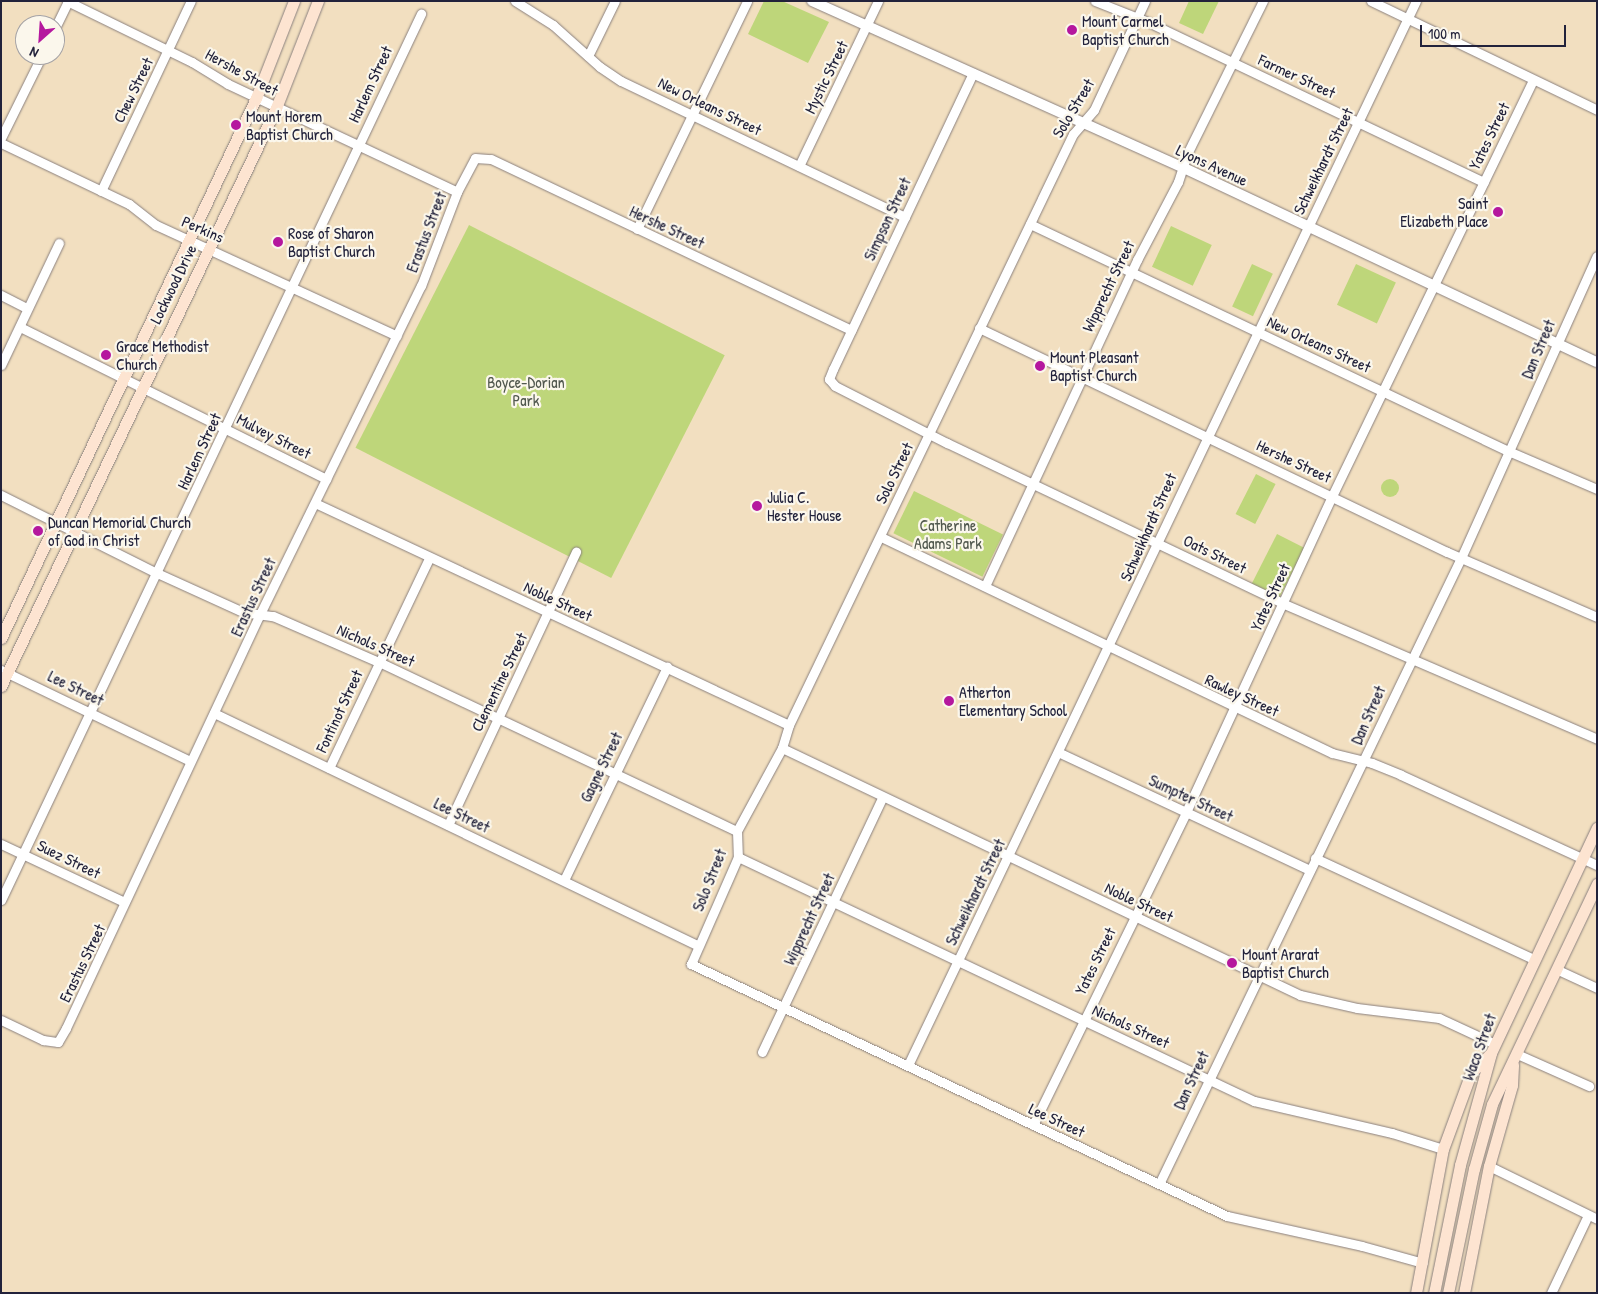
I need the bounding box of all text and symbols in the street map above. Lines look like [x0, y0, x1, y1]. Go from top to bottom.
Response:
place label: Mount Carmel Baptist Church [1082, 11, 1169, 49]
north arrow [15, 15, 65, 65]
scale bar [1423, 15, 1569, 47]
text: 100 m [1428, 23, 1461, 44]
marker: Mount Carmel Baptist Church [1066, 24, 1078, 36]
street label: Mystic Street [800, 37, 852, 117]
text: N [26, 43, 41, 63]
street label: Harlem Street [344, 43, 396, 125]
street label: Hershe Street [202, 44, 282, 100]
street label: Farmer Street [1255, 50, 1339, 102]
street label: Chew Street [109, 54, 157, 126]
street label: New Orleans Street [655, 73, 765, 139]
street label: Solo Street [1048, 75, 1098, 141]
street label: Yates Street [1465, 99, 1513, 173]
street label: Schweikhardt Street [1289, 105, 1357, 217]
place label: Mount Horem Baptist Church [246, 106, 333, 144]
marker: Mount Horem Baptist Church [230, 119, 242, 131]
street label: Lyons Avenue [1173, 140, 1251, 190]
street label: Simpson Street [859, 174, 915, 264]
street label: Erastus Street [402, 189, 450, 275]
place label: Saint Elizabeth Place [1400, 193, 1488, 231]
street label: Hershe Street [627, 201, 707, 253]
marker: Saint Elizabeth Place [1492, 206, 1504, 218]
street label: Perkins [179, 211, 227, 247]
place label: Rose of Sharon Baptist Church [288, 223, 375, 261]
marker: Rose of Sharon Baptist Church [272, 236, 284, 248]
street label: Wipprecht Street [1078, 237, 1138, 335]
street label: Lockwood Drive [146, 241, 200, 327]
street label: New Orleans Street [1264, 312, 1374, 376]
street label: Dan Street [1517, 317, 1559, 381]
place label: Grace Methodist Church [116, 336, 208, 374]
place label: Mount Pleasant Baptist Church [1050, 347, 1139, 385]
marker: Grace Methodist Church [100, 349, 112, 361]
marker: Mount Pleasant Baptist Church [1034, 360, 1046, 372]
park label: Boyce-Dorian Park [487, 372, 565, 410]
street label: Mulvey Street [234, 409, 314, 463]
street label: Harlem Street [173, 410, 225, 492]
street label: Hershe Street [1254, 435, 1334, 487]
street label: Solo Street [871, 439, 917, 507]
street label: Schweikhardt Street [1116, 470, 1180, 584]
place label: Julia C. Hester House [767, 487, 842, 525]
marker: Julia C. Hester House [751, 500, 763, 512]
place label: Duncan Memorial Church of God in Christ [48, 512, 191, 550]
park label: Catherine Adams Park [914, 515, 982, 553]
marker: Duncan Memorial Church of God in Christ [32, 525, 44, 537]
street label: Oats Street [1180, 531, 1250, 577]
street label: Erastus Street [226, 555, 280, 639]
street label: Yates Street [1246, 560, 1294, 634]
street label: Noble Street [521, 577, 595, 625]
street label: Nichols Street [334, 619, 418, 671]
street label: Clementine Street [467, 629, 531, 735]
street label: Lee Street [45, 666, 107, 710]
street label: Fontinot Street [312, 667, 366, 755]
street label: Rawley Street [1202, 670, 1282, 720]
place label: Atherton Elementary School [959, 682, 1067, 720]
street label: Dan Street [1347, 683, 1389, 747]
marker: Atherton Elementary School [943, 695, 955, 707]
street label: Gagne Street [576, 729, 626, 805]
street label: Sumpter Street [1146, 770, 1236, 826]
street label: Lee Street [431, 793, 493, 837]
street label: Suez Street [34, 835, 104, 883]
street label: Schweikhardt Street [941, 836, 1009, 948]
street label: Solo Street [688, 846, 730, 914]
street label: Wipprecht Street [779, 870, 839, 968]
street label: Noble Street [1102, 878, 1176, 926]
street label: Erastus Street [55, 921, 109, 1005]
street label: Yates Street [1071, 924, 1119, 998]
place label: Mount Ararat Baptist Church [1242, 944, 1329, 982]
marker: Mount Ararat Baptist Church [1226, 957, 1238, 969]
street label: Nichols Street [1089, 1000, 1173, 1052]
street label: Waco Street [1458, 1011, 1500, 1083]
street label: Dan Street [1169, 1048, 1213, 1112]
street label: Lee Street [1026, 1099, 1088, 1141]

